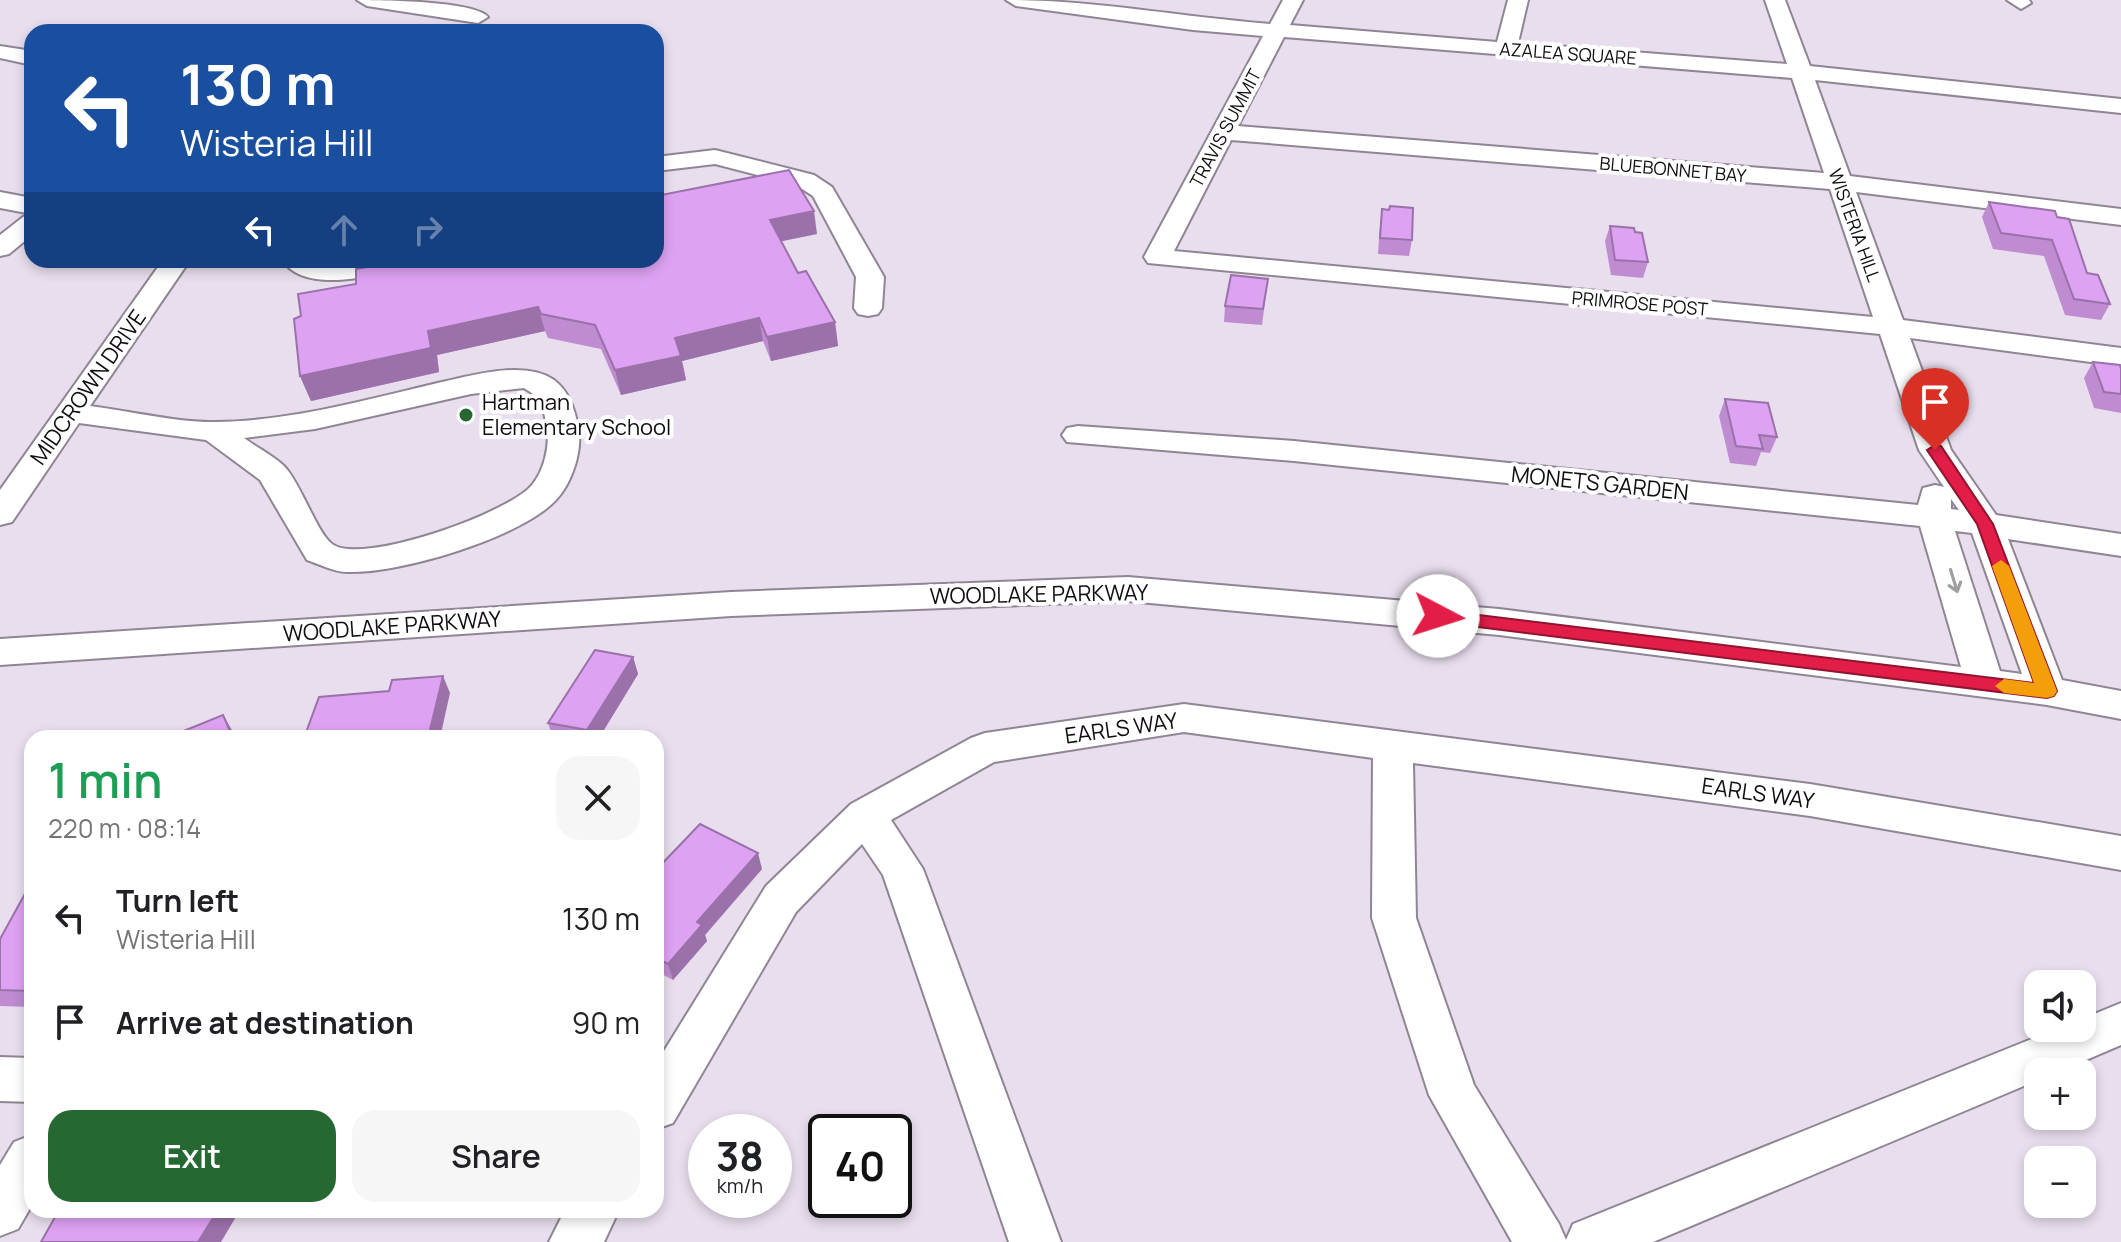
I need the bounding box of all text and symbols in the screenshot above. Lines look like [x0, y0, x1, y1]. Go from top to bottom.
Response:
street label: AZALEA SQUARE [1499, 36, 1637, 70]
text: 130 m [180, 45, 336, 122]
icon: left [48, 56, 152, 160]
street label: TRAVIS SUMMIT [1184, 64, 1266, 191]
text: Wisteria Hill [180, 118, 373, 167]
street label: BLUEBONNET BAY [1599, 151, 1748, 187]
street label: WISTERIA HILL [1823, 165, 1887, 285]
icon: left [238, 208, 282, 252]
icon: ahead [322, 208, 366, 252]
icon: right [406, 208, 450, 252]
street label: PRIMROSE POST [1571, 285, 1709, 321]
street label: MIDCROWN DRIVE [23, 303, 153, 471]
pin [1901, 368, 1969, 450]
icon: arrive [1913, 380, 1957, 424]
place label: Hartman Elementary School [482, 387, 671, 442]
marker: Hartman Elementary School [457, 406, 475, 424]
street label: MONETS GARDEN [1510, 459, 1690, 507]
one-way arrow [1947, 567, 1962, 593]
position arrow [1396, 574, 1480, 658]
street label: WOODLAKE PARKWAY [929, 577, 1149, 611]
street label: WOODLAKE PARKWAY [282, 603, 503, 649]
street label: EARLS WAY [1063, 705, 1180, 751]
text: 1 min [48, 747, 162, 812]
button: close [556, 756, 640, 840]
street label: EARLS WAY [1700, 770, 1817, 816]
text: 220 m · 08:14 [48, 810, 201, 846]
text: Turn left [116, 880, 239, 921]
icon: left [48, 896, 92, 940]
text: 130 m [562, 898, 640, 939]
text: Wisteria Hill [116, 921, 256, 957]
map controls [2024, 970, 2096, 1218]
button: sound [2024, 970, 2096, 1042]
icon: arrive [48, 1000, 92, 1044]
text: Arrive at destination [116, 1002, 414, 1043]
text: 90 m [572, 1002, 640, 1043]
button: + [2024, 1058, 2096, 1130]
button: Exit [48, 1110, 336, 1202]
button: Share [352, 1110, 640, 1202]
speed limit sign: 40 [808, 1114, 912, 1218]
text: 38 [716, 1128, 764, 1183]
button: − [2024, 1146, 2096, 1218]
text: km/h [717, 1172, 763, 1199]

